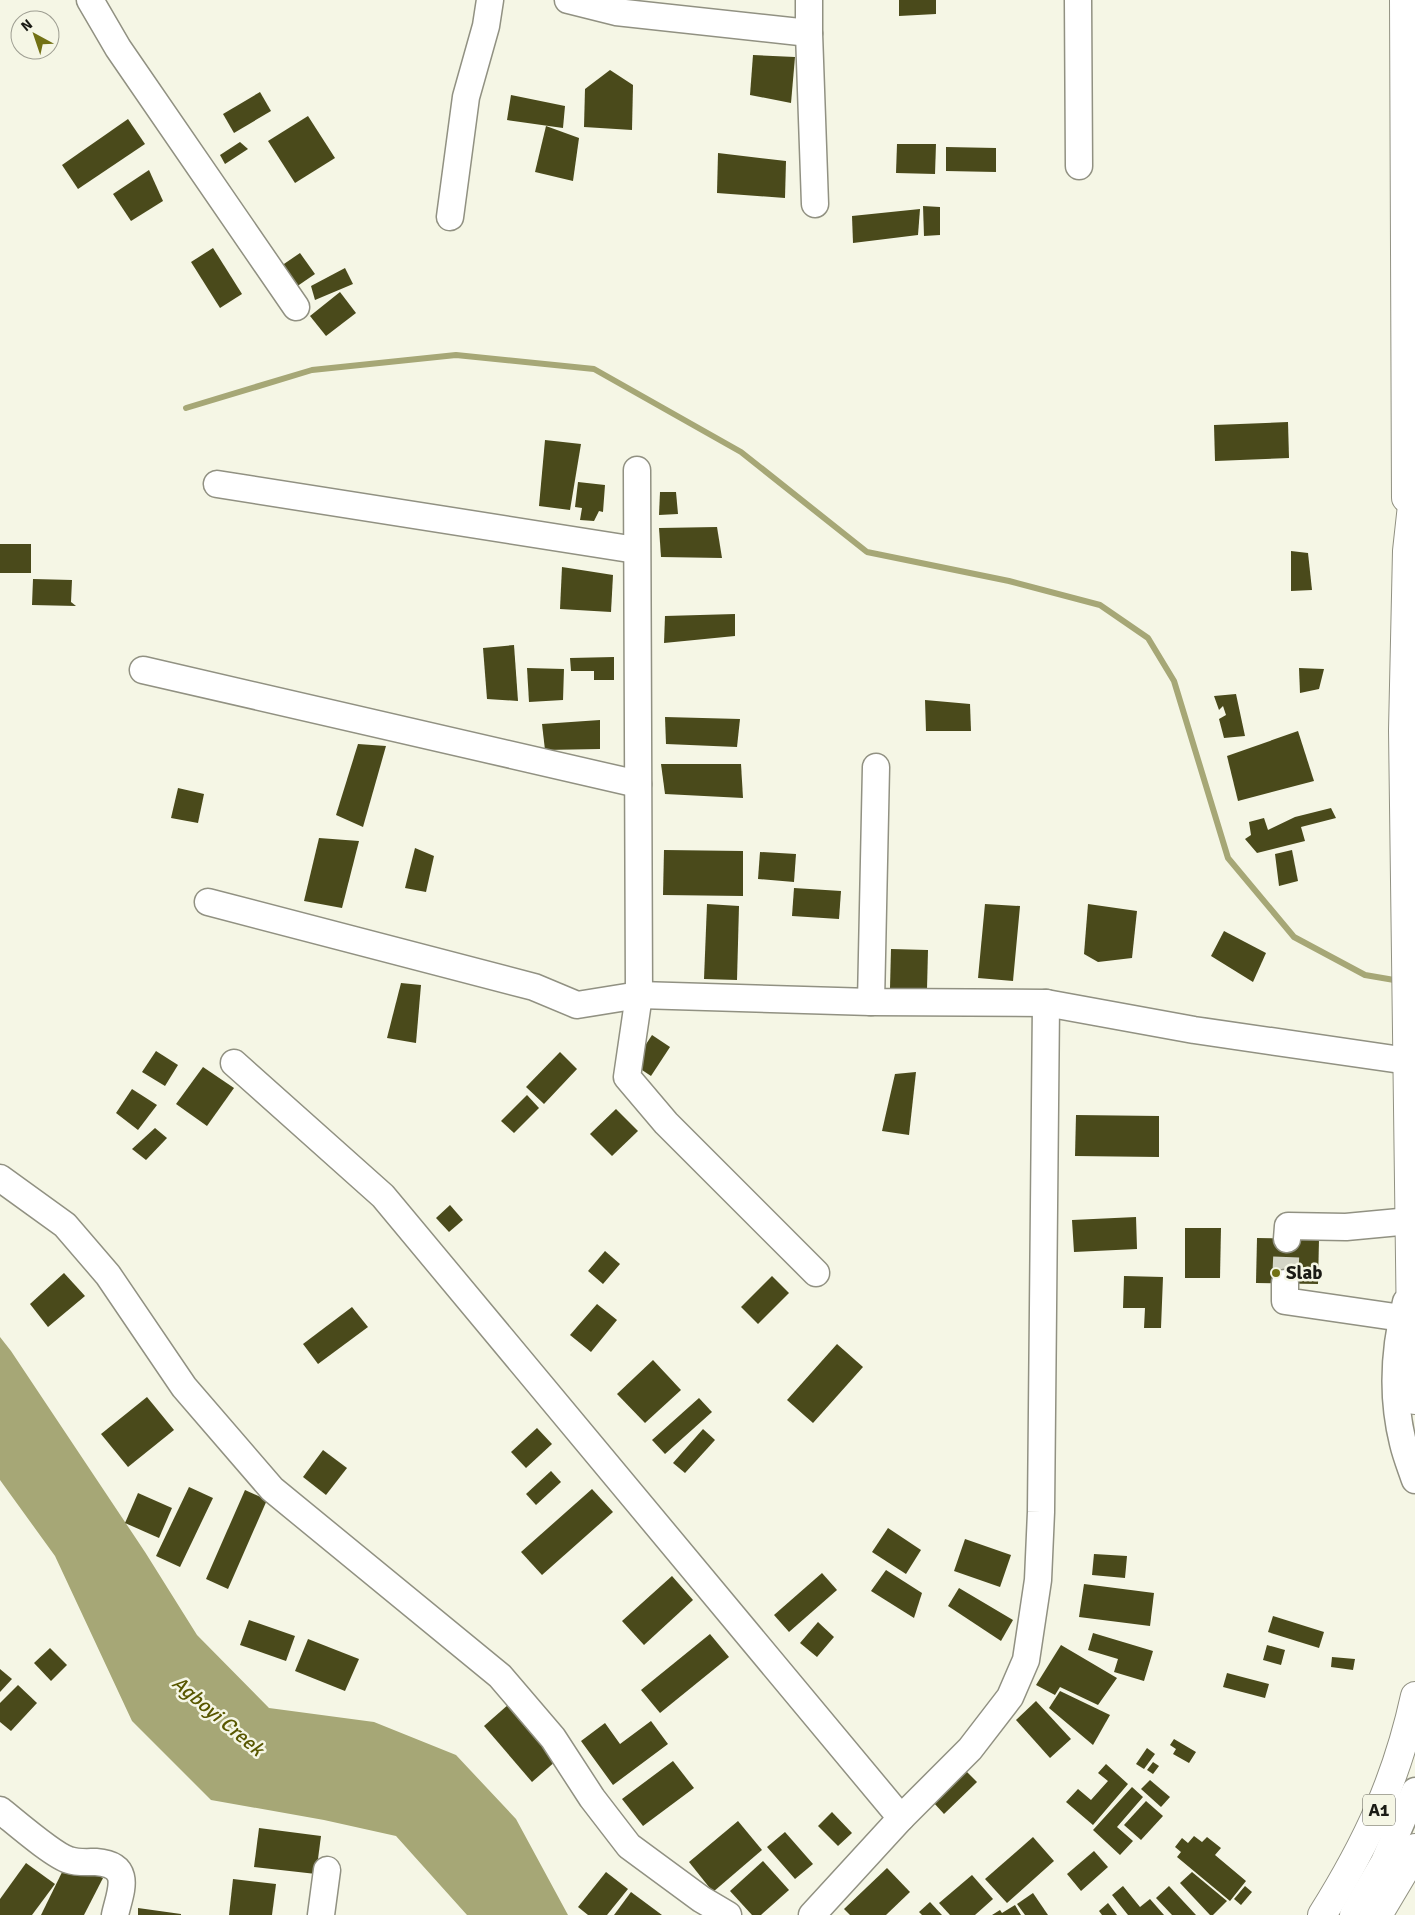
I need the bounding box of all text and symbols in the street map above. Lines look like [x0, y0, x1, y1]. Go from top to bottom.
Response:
north arrow [10, 10, 60, 60]
text: N [18, 16, 36, 35]
place label: Slab [1286, 1261, 1323, 1285]
marker: Slab [1270, 1267, 1282, 1279]
water label: Agboyi Creek [167, 1670, 270, 1763]
road number: A1 [1363, 1794, 1395, 1826]

